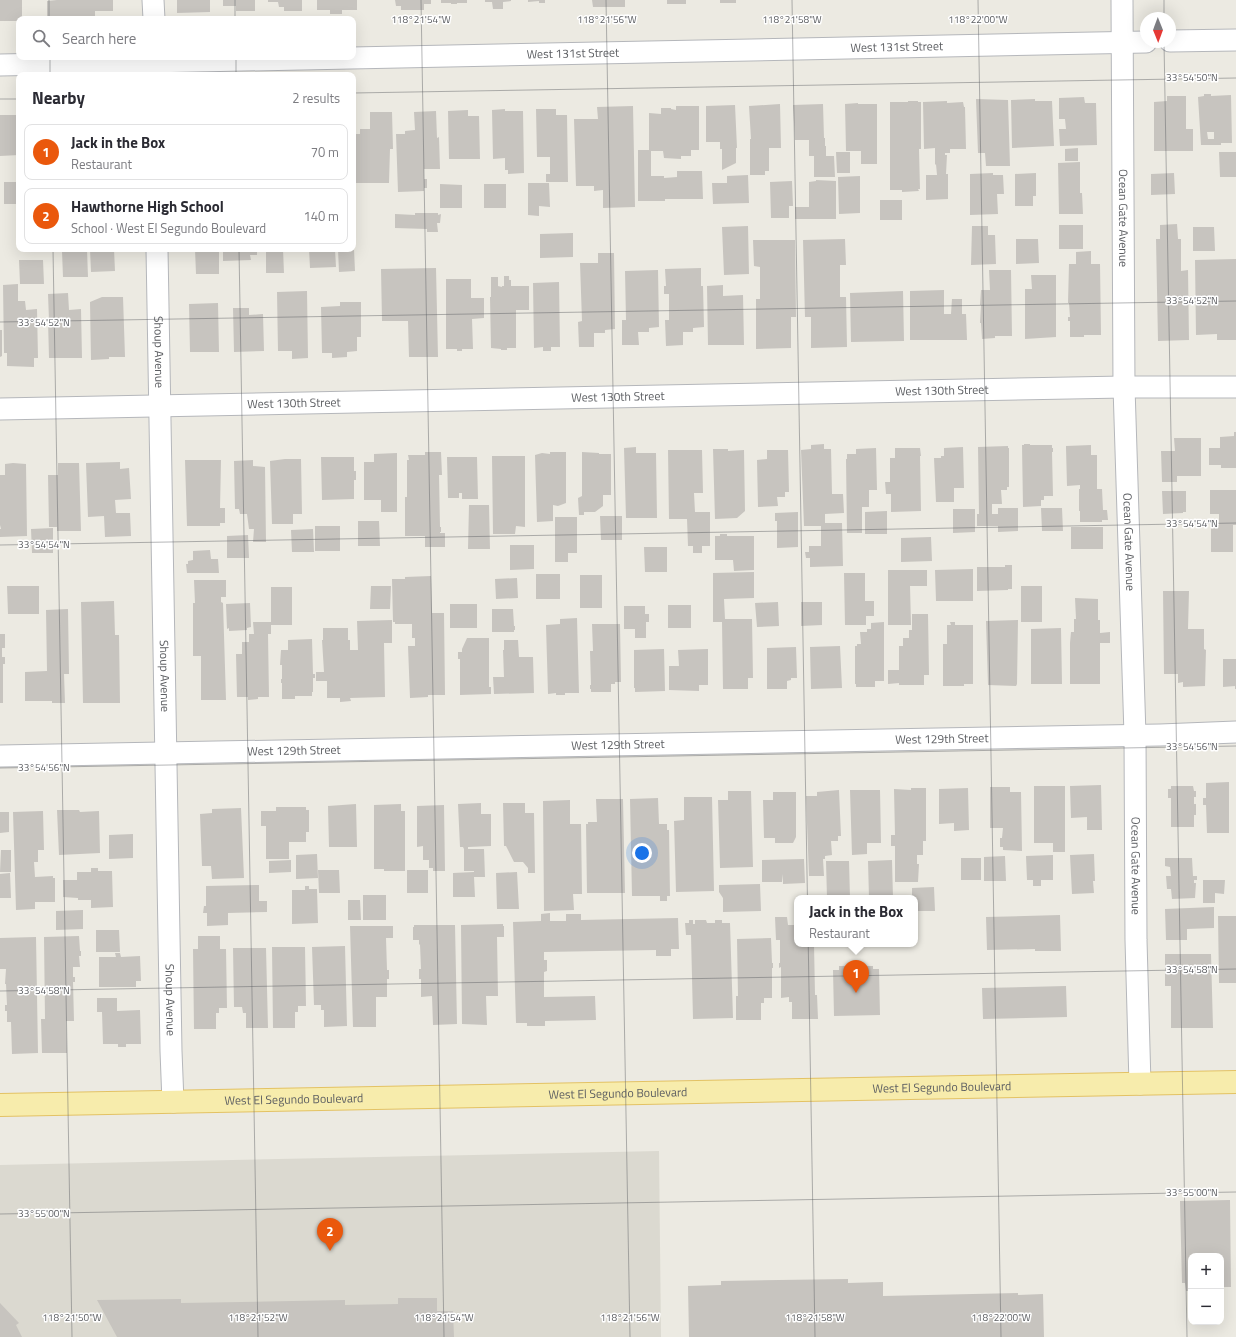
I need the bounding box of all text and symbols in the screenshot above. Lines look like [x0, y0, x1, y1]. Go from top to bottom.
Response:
text: 118°21'54"W [391, 12, 451, 27]
text: 118°21'56"W [577, 12, 637, 27]
text: 118°21'58"W [762, 12, 822, 27]
text: 118°22'00"W [948, 12, 1008, 27]
north arrow [1140, 12, 1176, 48]
search box [16, 16, 356, 60]
icon: search [30, 27, 52, 49]
text: Search here [62, 27, 136, 50]
street label: West 131st Street [850, 36, 944, 57]
street label: West 131st Street [526, 43, 620, 63]
text: 33°54'50"N [1166, 70, 1218, 85]
text: Nearby [32, 85, 85, 111]
text: 2 results [292, 88, 340, 108]
text: Jack in the Box [71, 131, 165, 154]
text: 1 [42, 142, 50, 162]
text: 70 m [311, 142, 339, 162]
text: Restaurant [71, 154, 132, 174]
street label: Ocean Gate Avenue [1114, 169, 1133, 267]
text: Hawthorne High School [71, 195, 224, 218]
text: 2 [42, 206, 50, 226]
text: 140 m [303, 206, 339, 226]
text: School · West El Segundo Boulevard [71, 218, 266, 238]
text: 33°54'52"N [1166, 293, 1218, 308]
text: 33°54'52"N [18, 315, 70, 330]
street label: Shoup Avenue [149, 316, 169, 388]
street label: West 130th Street [895, 380, 989, 400]
street label: West 130th Street [571, 386, 666, 407]
street label: West 130th Street [247, 392, 342, 413]
street label: Ocean Gate Avenue [1118, 493, 1140, 591]
text: 33°54'54"N [1166, 516, 1218, 531]
text: 33°54'54"N [18, 537, 70, 552]
street label: Shoup Avenue [155, 640, 175, 712]
street label: West 129th Street [895, 728, 989, 749]
street label: West 129th Street [571, 734, 666, 755]
text: 33°54'56"N [1166, 739, 1218, 754]
street label: West 129th Street [247, 740, 342, 761]
text: 33°54'56"N [18, 760, 70, 775]
street label: Ocean Gate Avenue [1126, 817, 1146, 915]
your location [632, 843, 652, 863]
popup [794, 895, 918, 947]
text: Jack in the Box [809, 900, 903, 923]
text: Restaurant [809, 923, 870, 943]
pin: 1 [843, 960, 869, 993]
text: 33°54'58"N [1166, 962, 1218, 977]
street label: Shoup Avenue [160, 964, 181, 1036]
text: 33°54'58"N [18, 983, 70, 998]
street label: West El Segundo Boulevard [872, 1076, 1011, 1098]
street label: West El Segundo Boulevard [548, 1082, 687, 1104]
street label: West El Segundo Boulevard [224, 1088, 364, 1110]
text: 33°55'00"N [1166, 1185, 1218, 1200]
text: 33°55'00"N [18, 1206, 70, 1221]
pin: 2 [317, 1218, 343, 1251]
map controls [1188, 1253, 1224, 1325]
button: + [1188, 1253, 1224, 1289]
button: − [1188, 1289, 1224, 1325]
text: 118°21'50"W [42, 1310, 102, 1325]
text: 118°21'52"W [228, 1310, 288, 1325]
text: 118°21'54"W [414, 1310, 474, 1325]
text: 118°21'56"W [600, 1310, 660, 1325]
text: 118°21'58"W [785, 1310, 845, 1325]
text: 118°22'00"W [971, 1310, 1031, 1325]

